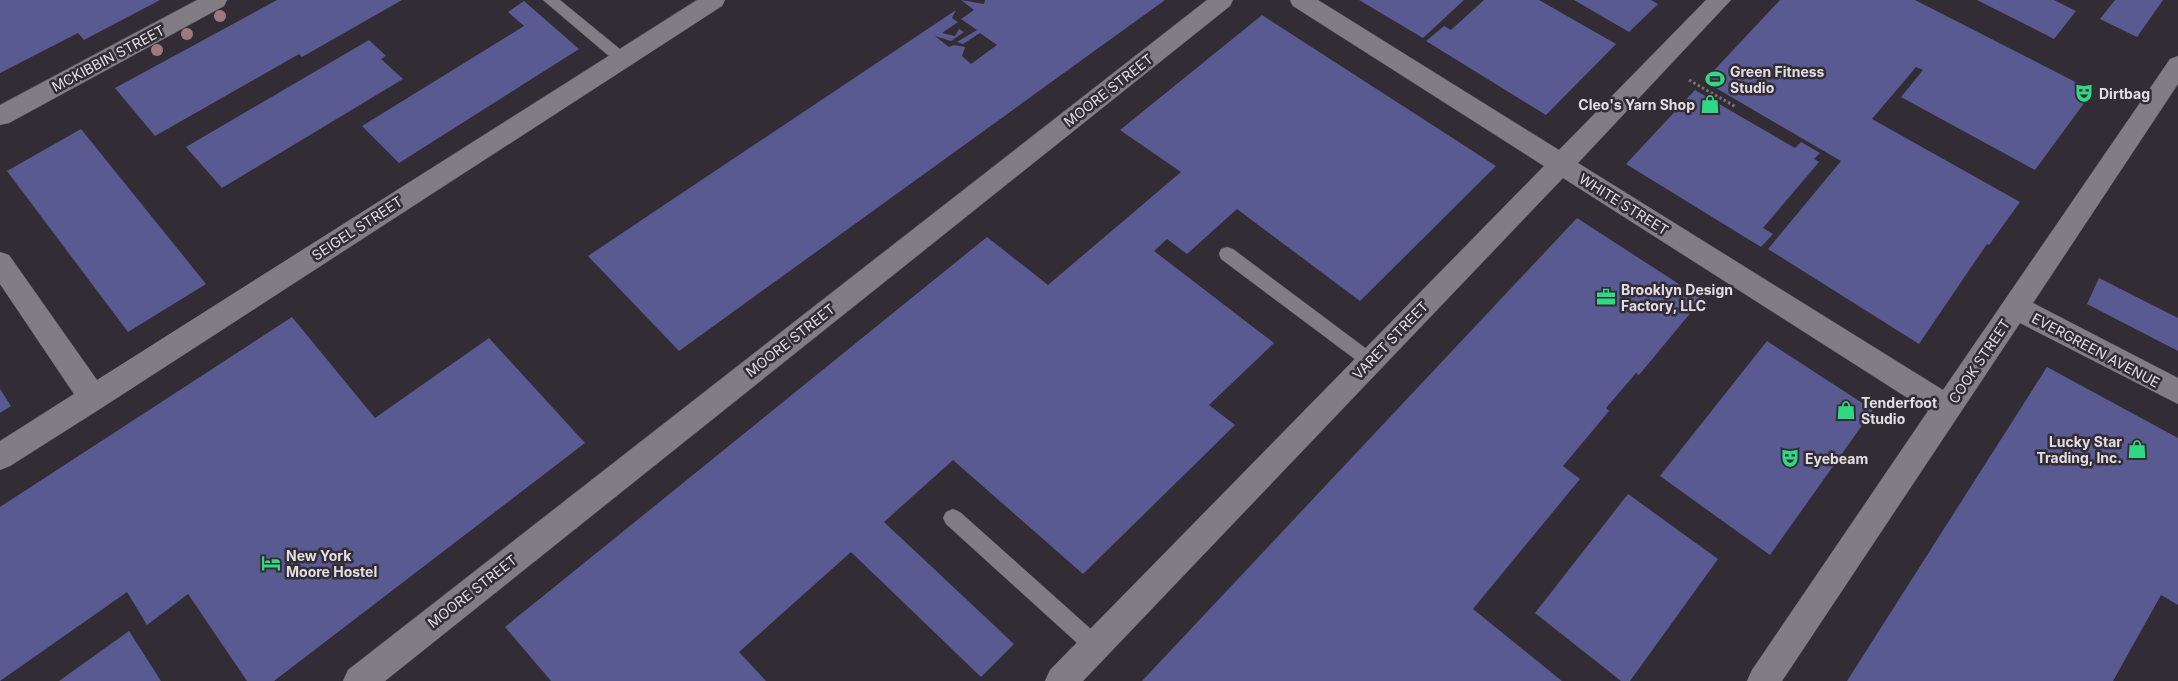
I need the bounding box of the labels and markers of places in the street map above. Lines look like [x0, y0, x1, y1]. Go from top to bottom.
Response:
place label: Green Fitness Studio [1730, 63, 1825, 96]
sports icon: Green Fitness Studio [1704, 68, 1726, 90]
theatre icon: Dirtbag [2073, 82, 2095, 104]
place label: Dirtbag [2099, 85, 2150, 102]
shop icon: Cleo's Yarn Shop [1699, 93, 1721, 115]
place label: Cleo's Yarn Shop [1578, 96, 1695, 113]
place label: Brooklyn Design Factory, LLC [1621, 281, 1733, 314]
office icon: Brooklyn Design Factory, LLC [1595, 286, 1617, 308]
place label: Tenderfoot Studio [1861, 394, 1937, 427]
shop icon: Tenderfoot Studio [1835, 399, 1857, 421]
place label: Lucky Star Trading, Inc. [2037, 433, 2122, 466]
shop icon: Lucky Star Trading, Inc. [2126, 438, 2148, 460]
theatre icon: Eyebeam [1779, 447, 1801, 469]
place label: Eyebeam [1805, 450, 1868, 467]
place label: New York Moore Hostel [286, 547, 377, 580]
hotel icon: New York Moore Hostel [260, 552, 282, 574]

